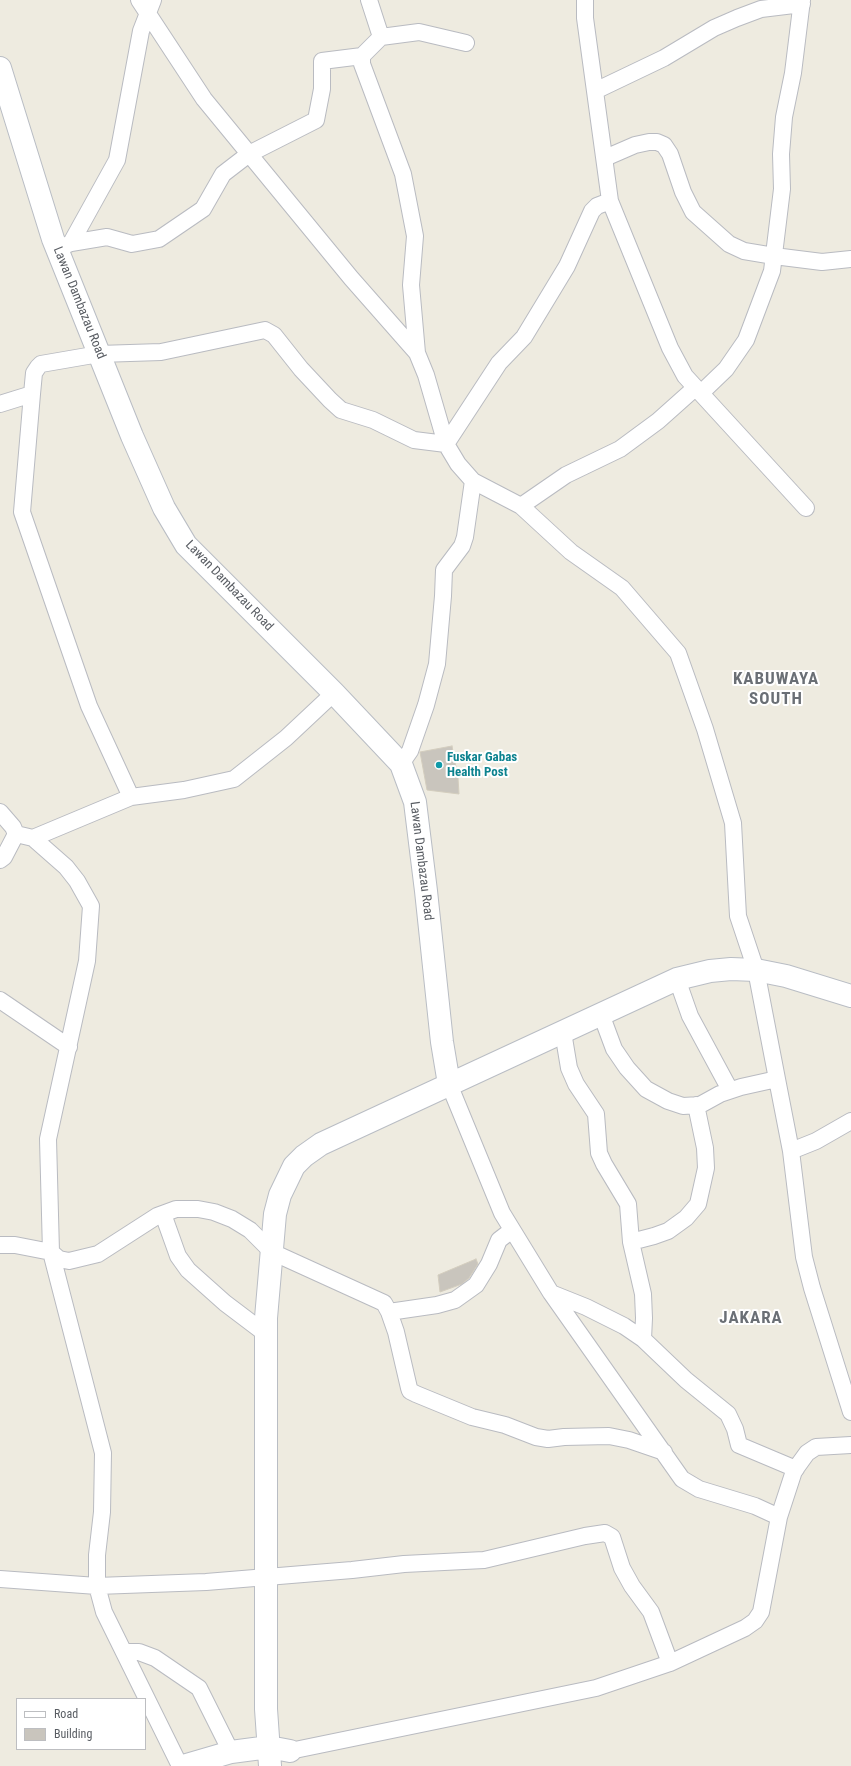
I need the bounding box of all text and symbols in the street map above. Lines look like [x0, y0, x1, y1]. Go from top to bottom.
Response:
street label: Lawan Dambazau Road [49, 245, 109, 361]
street label: Lawan Dambazau Road [182, 538, 276, 634]
district label: KABUWAYA SOUTH [733, 670, 819, 710]
place label: Fuskar Gabas Health Post [447, 750, 517, 781]
marker: Fuskar Gabas Health Post [434, 760, 444, 770]
street label: Lawan Dambazau Road [406, 801, 436, 921]
district label: JAKARA [719, 1309, 783, 1329]
legend [16, 1698, 146, 1750]
text: Road [54, 1707, 78, 1721]
text: Building [54, 1727, 92, 1741]

